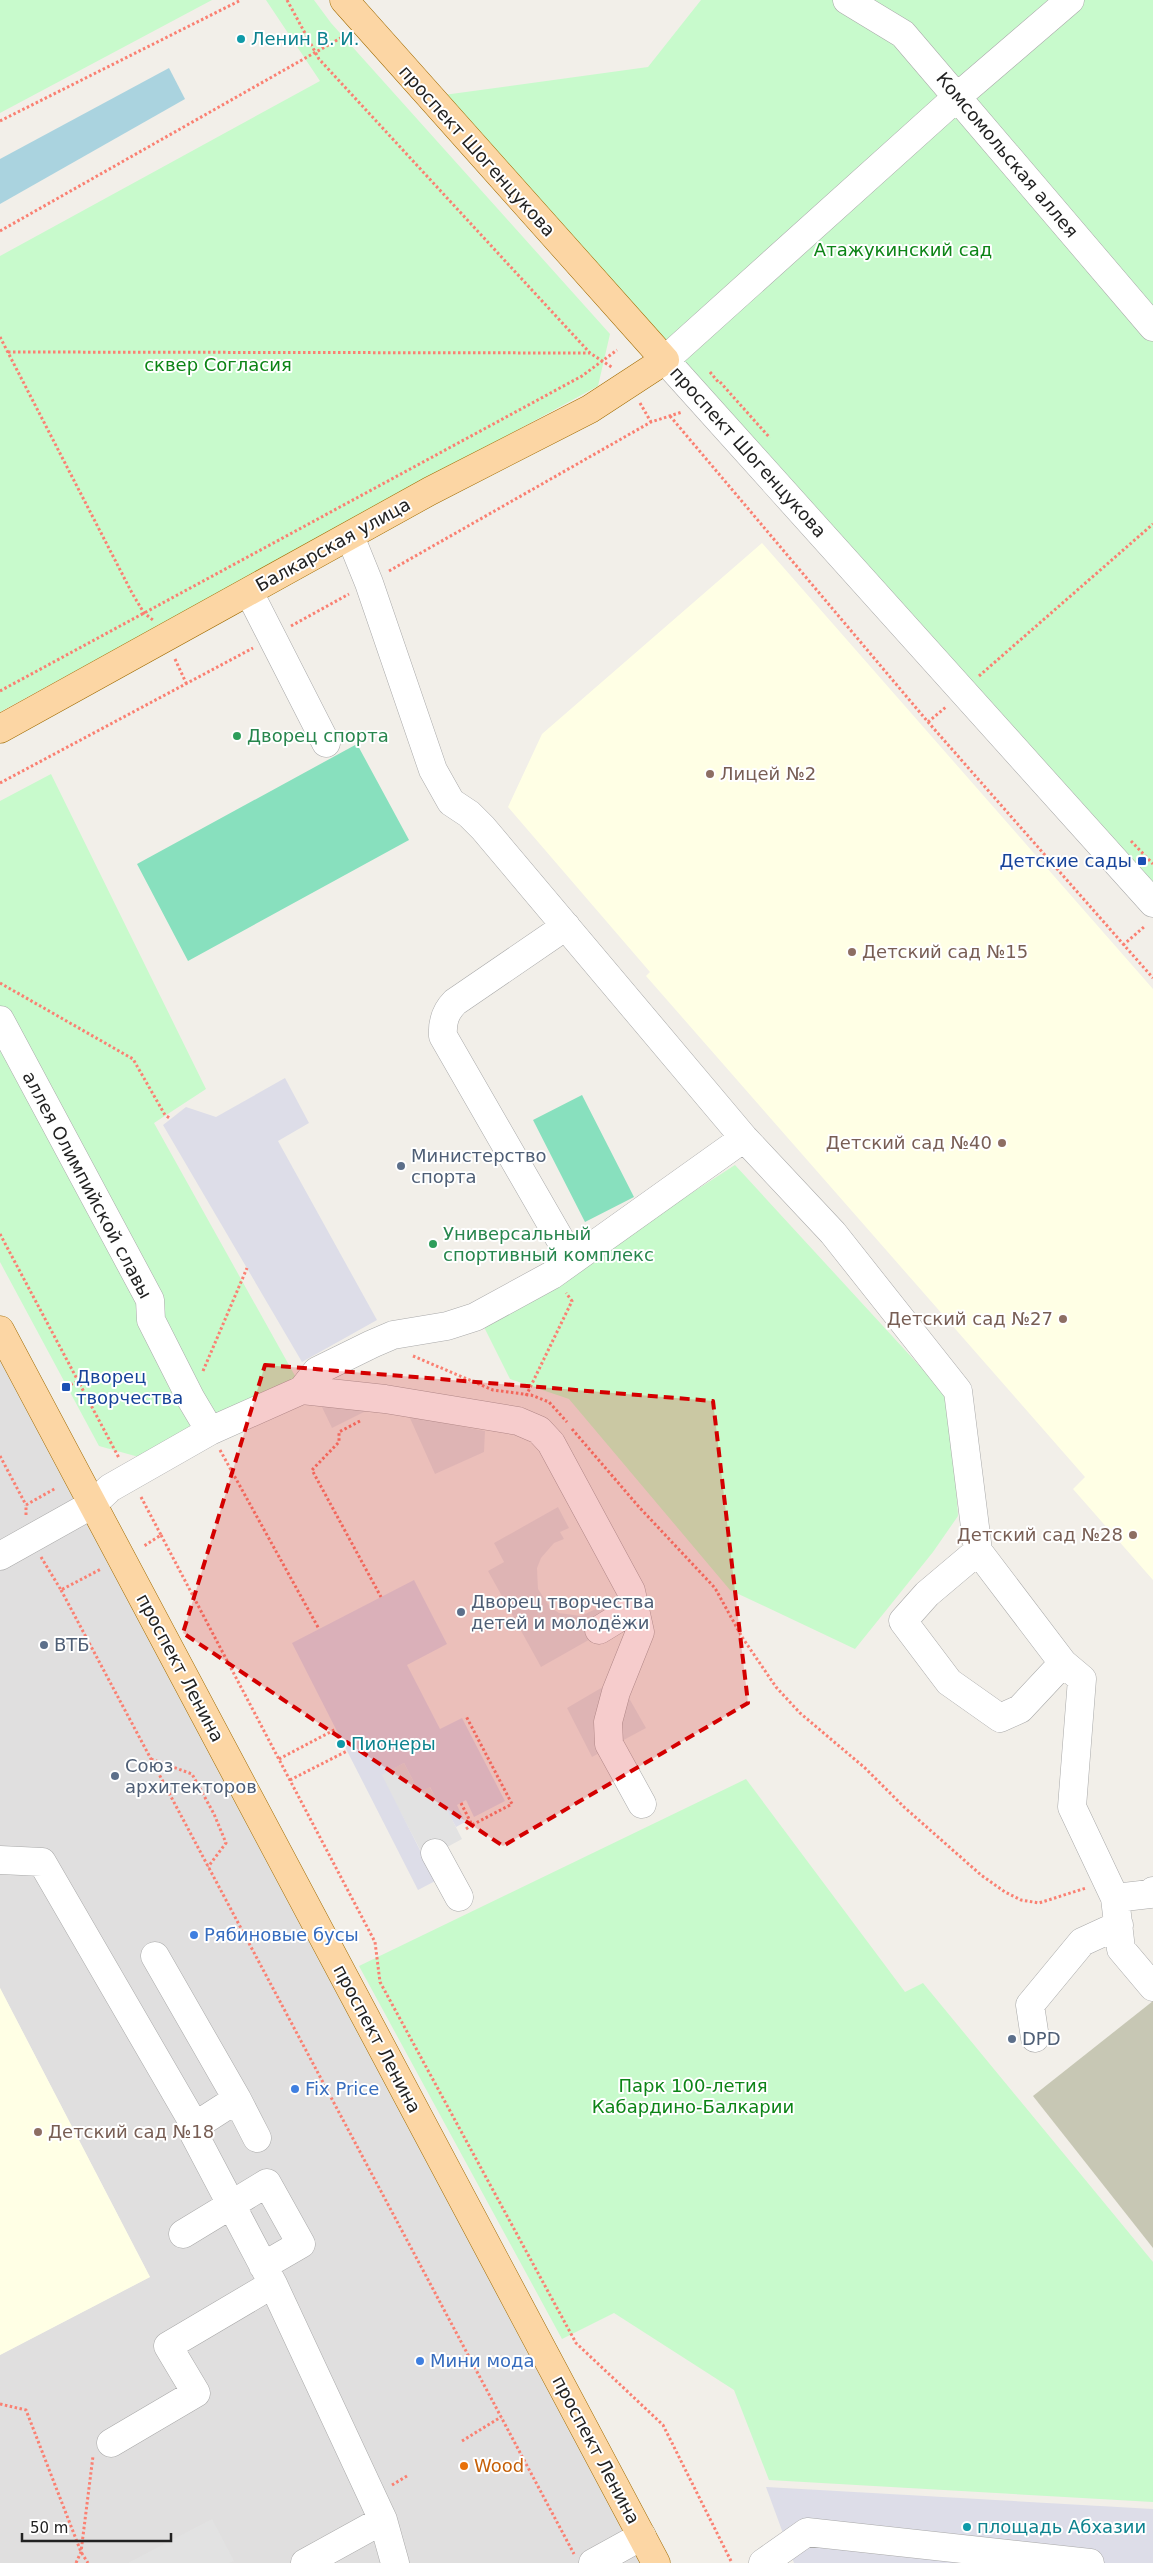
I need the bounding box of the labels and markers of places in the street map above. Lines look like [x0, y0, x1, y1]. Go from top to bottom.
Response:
place label: Ленин В. И. [251, 28, 360, 49]
marker: Ленин В. И. [235, 33, 247, 45]
place label: Дворец спорта [247, 725, 389, 746]
marker: Дворец спорта [231, 730, 243, 742]
place label: Лицей №2 [720, 763, 816, 784]
marker: Лицей №2 [704, 768, 716, 780]
place label: Детские сады [1000, 850, 1132, 871]
marker: Детские сады [1136, 855, 1148, 867]
place label: Детский сад №15 [862, 941, 1028, 962]
marker: Детский сад №15 [846, 946, 858, 958]
place label: Детский сад №40 [826, 1132, 992, 1153]
marker: Детский сад №40 [996, 1137, 1008, 1149]
place label: Министерство спорта [411, 1145, 547, 1187]
marker: Министерство спорта [395, 1160, 407, 1172]
place label: Универсальный спортивный комплекс [443, 1223, 654, 1265]
marker: Универсальный спортивный комплекс [427, 1238, 439, 1250]
place label: Детский сад №27 [887, 1308, 1053, 1329]
marker: Детский сад №27 [1057, 1313, 1069, 1325]
place label: Дворец творчества [76, 1366, 183, 1408]
marker: Дворец творчества [60, 1381, 72, 1393]
place label: Детский сад №28 [957, 1524, 1123, 1545]
marker: Детский сад №28 [1127, 1529, 1139, 1541]
place label: Дворец творчества детей и молодёжи [471, 1591, 654, 1633]
marker: Дворец творчества детей и молодёжи [455, 1606, 467, 1618]
place label: ВТБ [54, 1634, 90, 1655]
marker: ВТБ [38, 1639, 50, 1651]
place label: Пионеры [351, 1733, 436, 1754]
marker: Пионеры [335, 1738, 347, 1750]
place label: Союз архитекторов [125, 1755, 257, 1797]
marker: Союз архитекторов [109, 1770, 121, 1782]
place label: Рябиновые бусы [204, 1924, 359, 1945]
marker: Рябиновые бусы [188, 1929, 200, 1941]
place label: DPD [1022, 2028, 1061, 2049]
marker: DPD [1006, 2033, 1018, 2045]
place label: Fix Price [305, 2078, 379, 2099]
marker: Fix Price [289, 2083, 301, 2095]
place label: Детский сад №18 [48, 2121, 214, 2142]
marker: Детский сад №18 [32, 2126, 44, 2138]
place label: Мини мода [430, 2350, 534, 2371]
marker: Мини мода [414, 2355, 426, 2367]
place label: Wood [474, 2455, 524, 2476]
marker: Wood [458, 2460, 470, 2472]
place label: площадь Абхазии [977, 2516, 1146, 2537]
marker: площадь Абхазии [961, 2521, 973, 2533]

